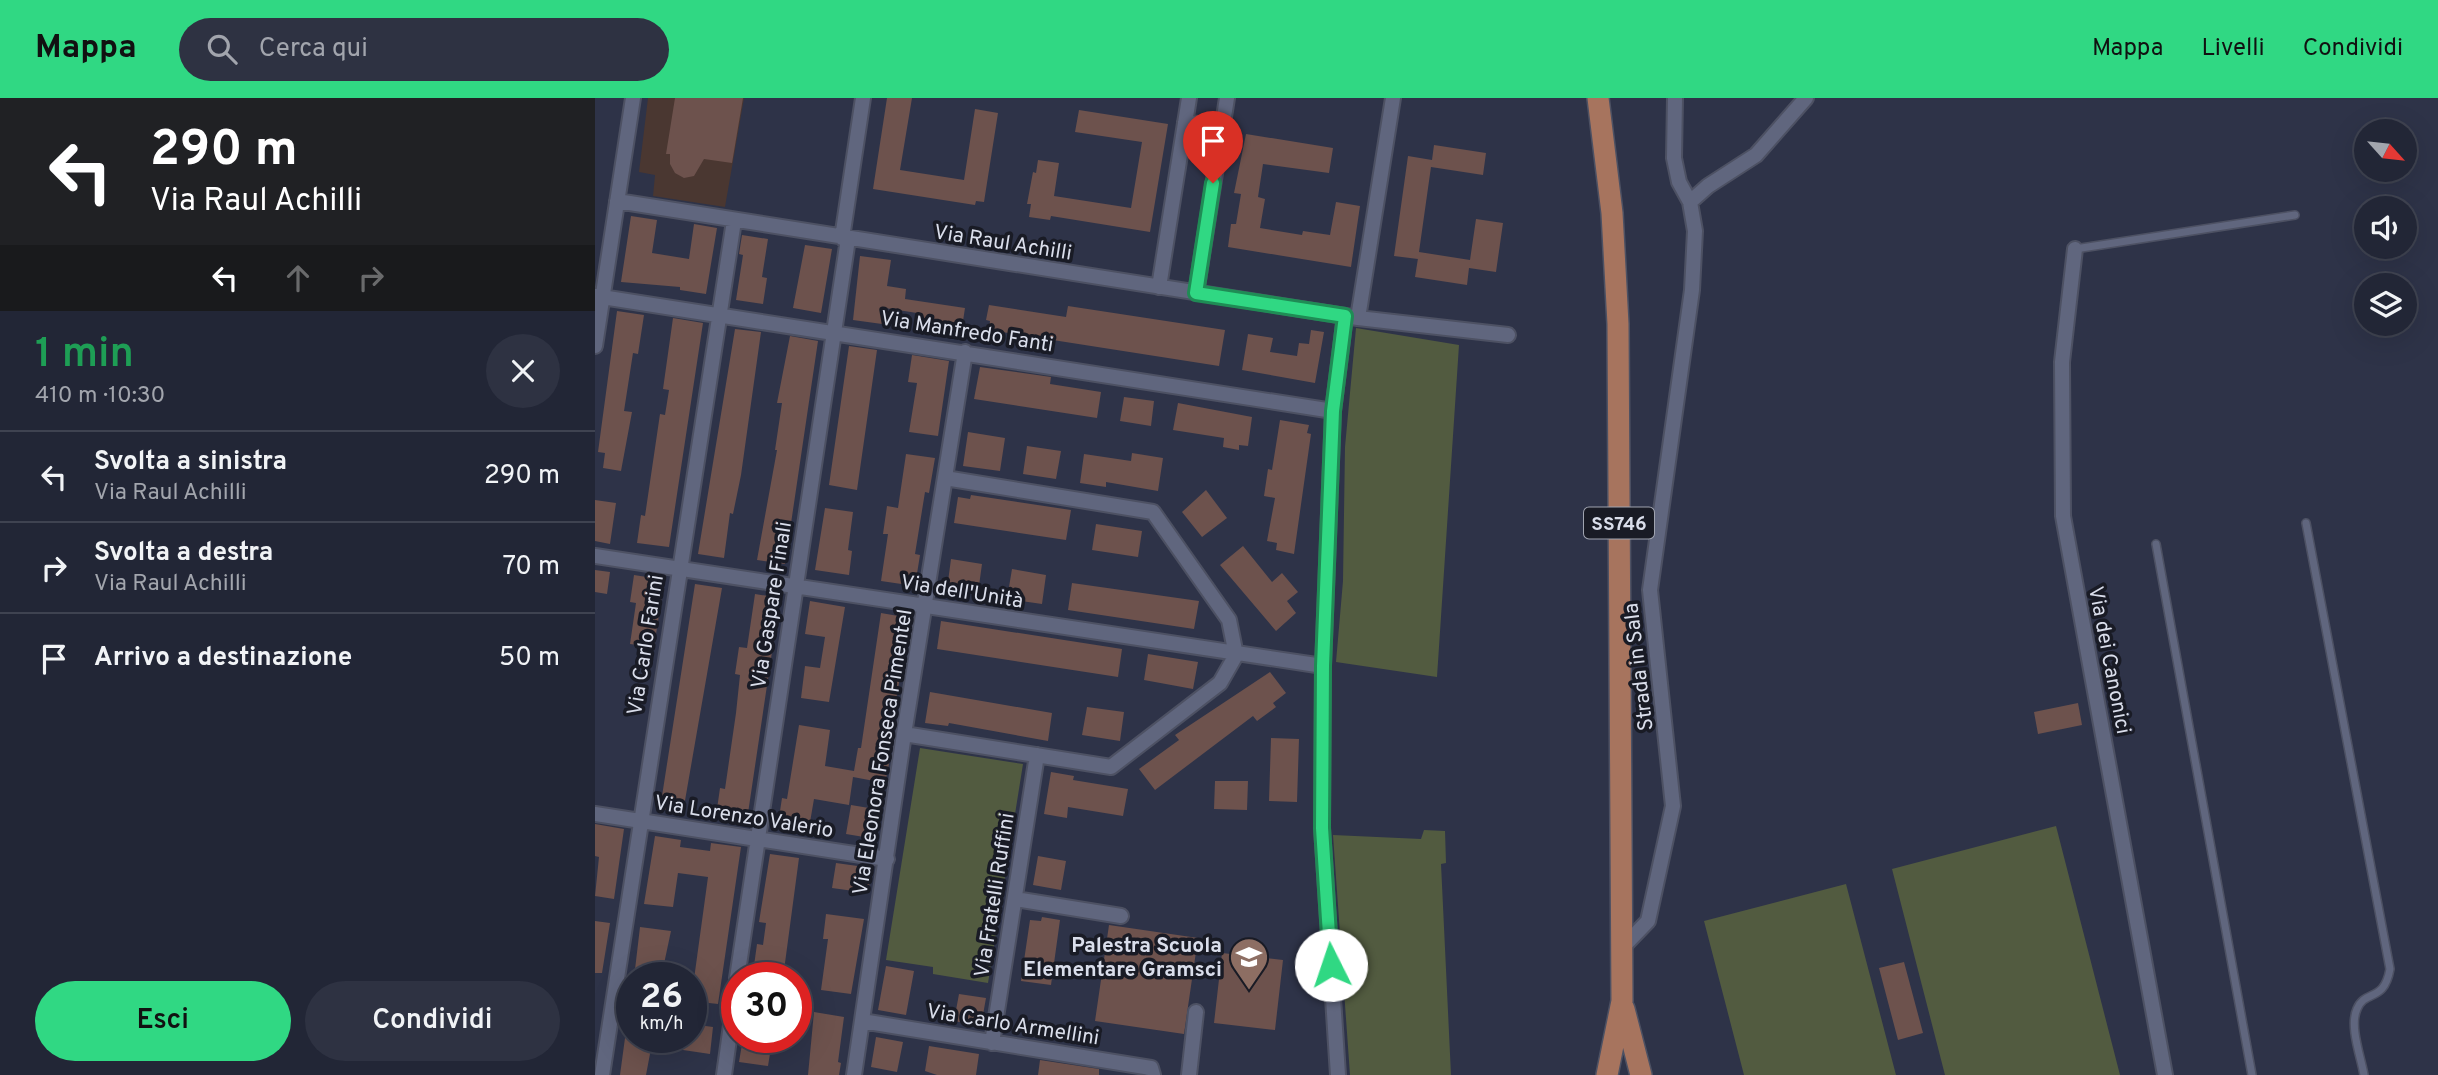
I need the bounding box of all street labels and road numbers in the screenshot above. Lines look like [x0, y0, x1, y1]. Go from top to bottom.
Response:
street label: Via Raul Achilli [932, 219, 1074, 268]
street label: Via Manfredo Fanti [878, 305, 1055, 360]
road number: SS746 [1584, 508, 1654, 538]
street label: Via Gaspare Finali [746, 520, 799, 691]
street label: Via dell'Unità [898, 569, 1025, 616]
street label: Via Carlo Farini [622, 573, 671, 718]
street label: Via dei Canonici [2081, 584, 2136, 736]
street label: Strada in Sala [1618, 601, 1661, 732]
street label: Via Eleonora Fonseca Pimentel [848, 607, 919, 897]
street label: Via Lorenzo Valerio [652, 790, 835, 845]
street label: Via Fratelli Ruffini [969, 811, 1022, 979]
street label: Via Carlo Armellini [924, 998, 1101, 1052]

